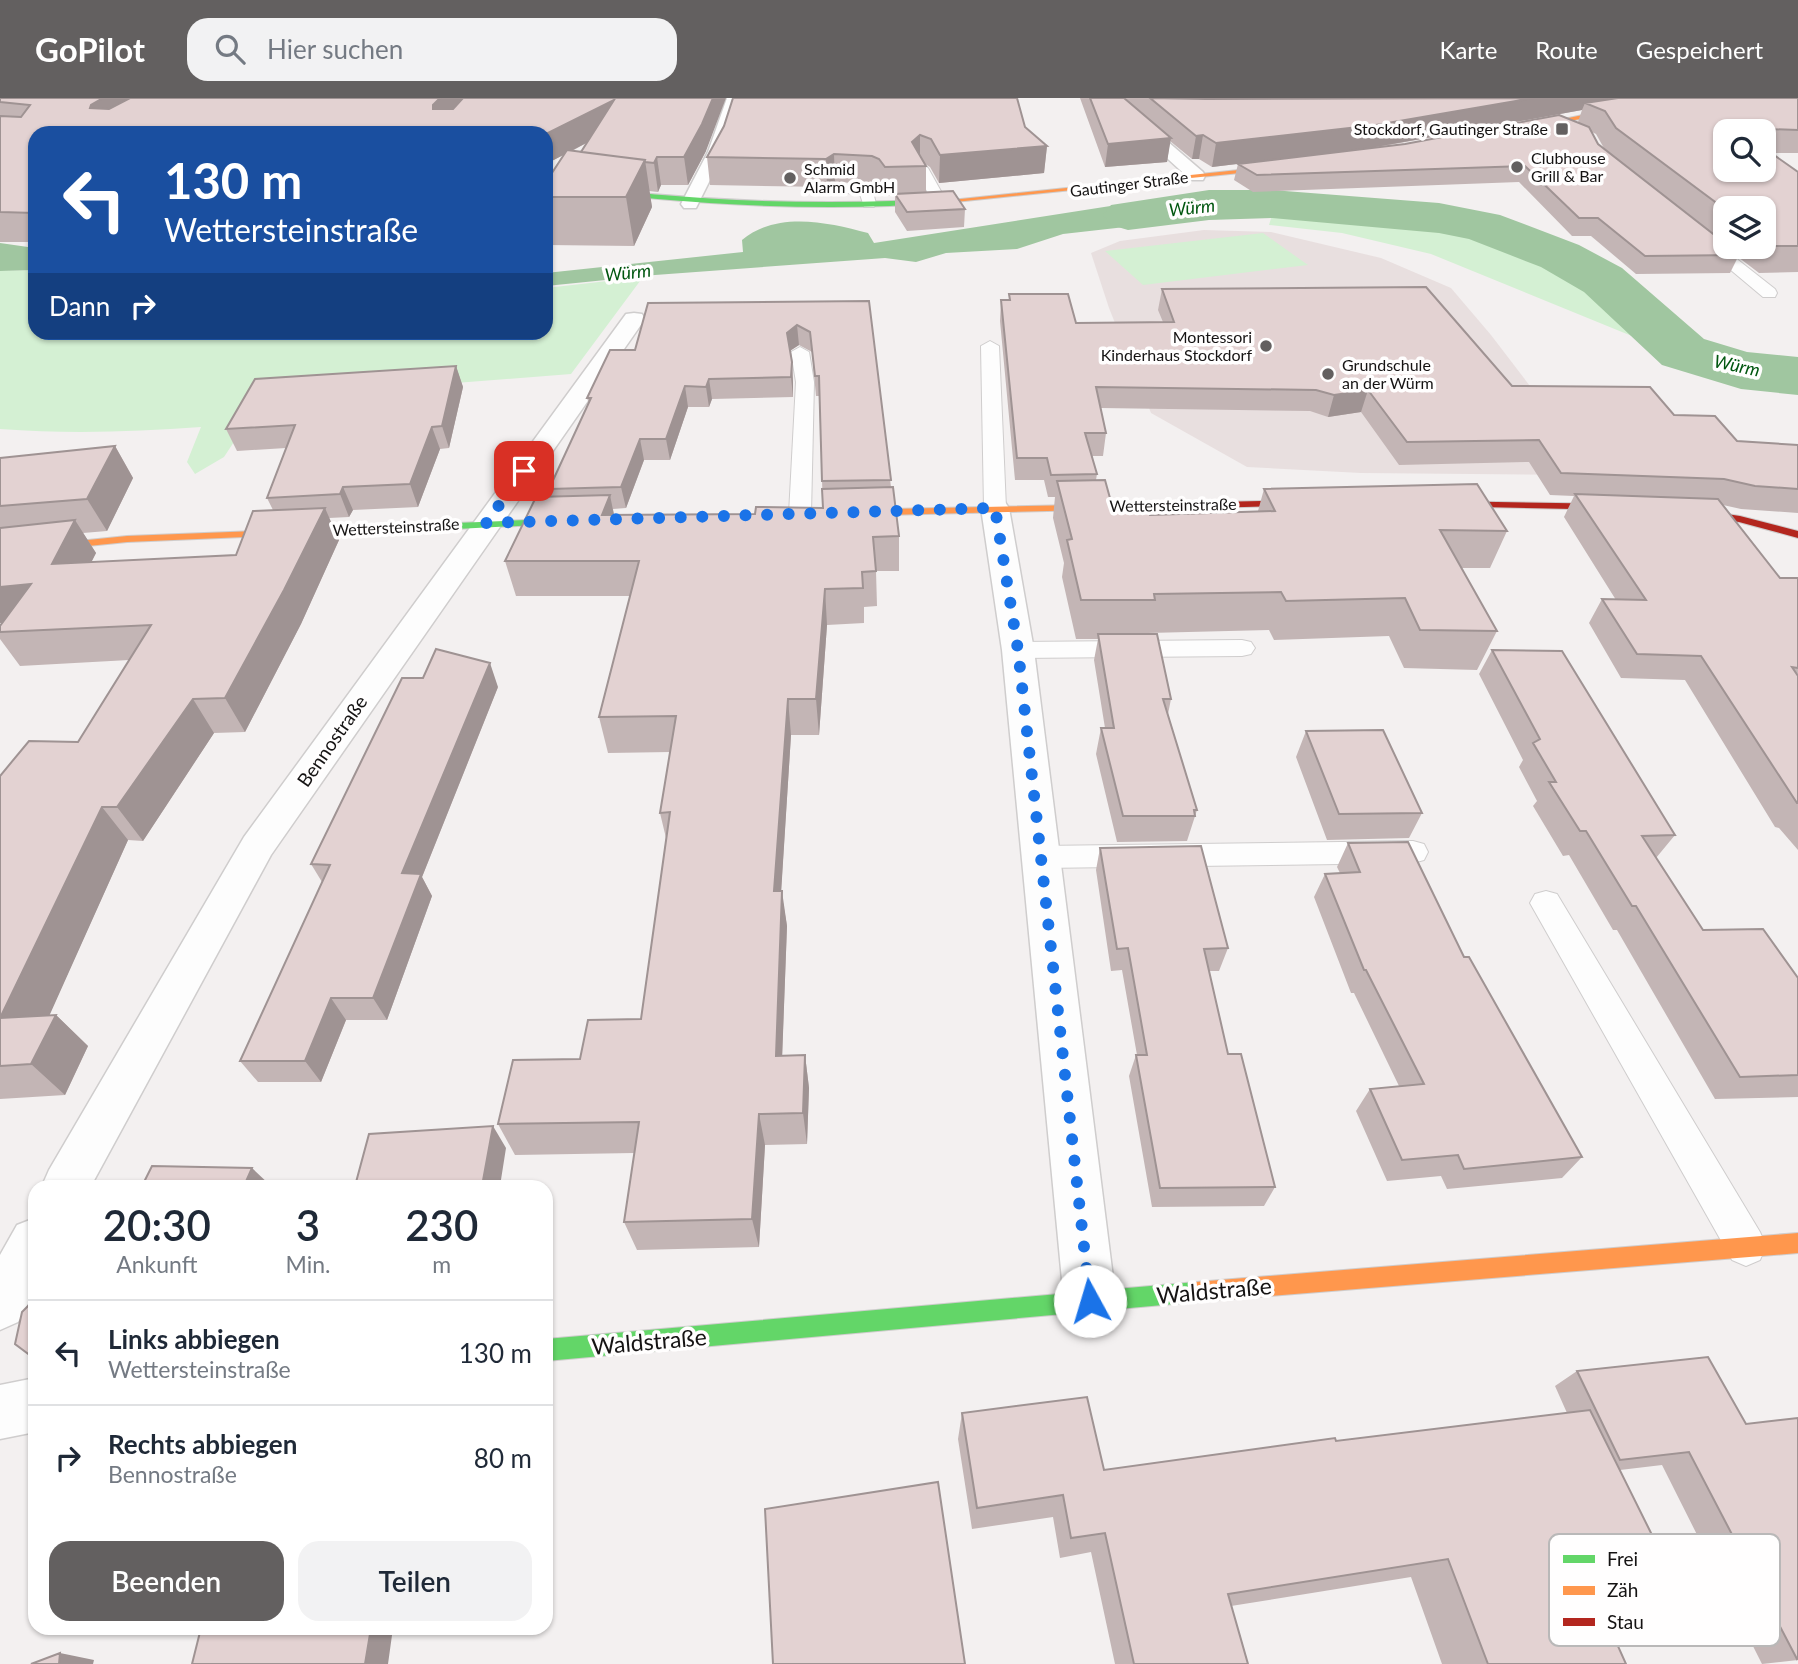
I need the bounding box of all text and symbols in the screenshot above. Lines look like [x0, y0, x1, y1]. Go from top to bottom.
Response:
search box [187, 18, 677, 81]
text: GoPilot [35, 29, 145, 69]
icon: search [211, 30, 249, 68]
text: Hier suchen [267, 33, 403, 65]
text: Karte [1440, 35, 1497, 64]
text: Route [1535, 35, 1598, 64]
text: Gespeichert [1636, 35, 1763, 64]
place label: Stockdorf, Gautinger Straße [1354, 119, 1548, 138]
map controls [1713, 119, 1776, 259]
button: search [1713, 119, 1776, 182]
marker: Stockdorf, Gautinger Straße [1554, 121, 1570, 137]
place label: Clubhouse Grill & Bar [1531, 148, 1606, 185]
text: 130 m [164, 151, 302, 209]
icon: left [49, 154, 140, 245]
place label: Schmid Alarm GmbH [804, 159, 895, 196]
marker: Clubhouse Grill & Bar [1509, 159, 1525, 175]
street label: Gautinger Straße [1069, 167, 1189, 200]
marker: Schmid Alarm GmbH [782, 170, 798, 186]
water label: Würm [1168, 194, 1216, 220]
button: layers [1713, 196, 1776, 259]
text: Wettersteinstraße [164, 210, 418, 249]
water label: Würm [604, 259, 652, 285]
icon: right [124, 287, 162, 325]
text: Dann [49, 290, 110, 322]
place label: Montessori Kinderhaus Stockdorf [1101, 327, 1252, 364]
marker: Montessori Kinderhaus Stockdorf [1258, 338, 1274, 354]
water label: Würm [1712, 349, 1762, 381]
place label: Grundschule an der Würm [1342, 355, 1434, 392]
marker: Grundschule an der Würm [1320, 366, 1336, 382]
pin [494, 441, 554, 501]
icon: arrive [505, 452, 543, 490]
street label: Wettersteinstraße [1109, 494, 1237, 515]
street label: Wettersteinstraße [332, 514, 460, 539]
street label: Bennostraße [292, 691, 372, 791]
text: 20:30 [103, 1200, 211, 1250]
text: 3 [296, 1200, 320, 1250]
text: 230 [405, 1200, 478, 1250]
text: Ankunft [116, 1250, 197, 1278]
text: Min. [286, 1250, 330, 1278]
text: m [432, 1250, 451, 1278]
position arrow [1053, 1264, 1127, 1338]
street label: Waldstraße [1155, 1271, 1273, 1309]
street label: Waldstraße [590, 1322, 708, 1360]
text: Links abbiegen [108, 1323, 280, 1355]
icon: left [49, 1334, 87, 1372]
text: 130 m [459, 1337, 532, 1369]
text: Wettersteinstraße [108, 1355, 291, 1383]
text: Rechts abbiegen [108, 1428, 297, 1460]
icon: right [49, 1439, 87, 1477]
text: 80 m [474, 1442, 532, 1474]
text: Bennostraße [108, 1460, 237, 1488]
legend [1549, 1534, 1780, 1646]
button: Beenden [49, 1541, 284, 1621]
button: Teilen [298, 1541, 532, 1621]
text: Frei [1607, 1547, 1638, 1570]
text: Zäh [1607, 1578, 1638, 1601]
text: Stau [1607, 1610, 1644, 1633]

